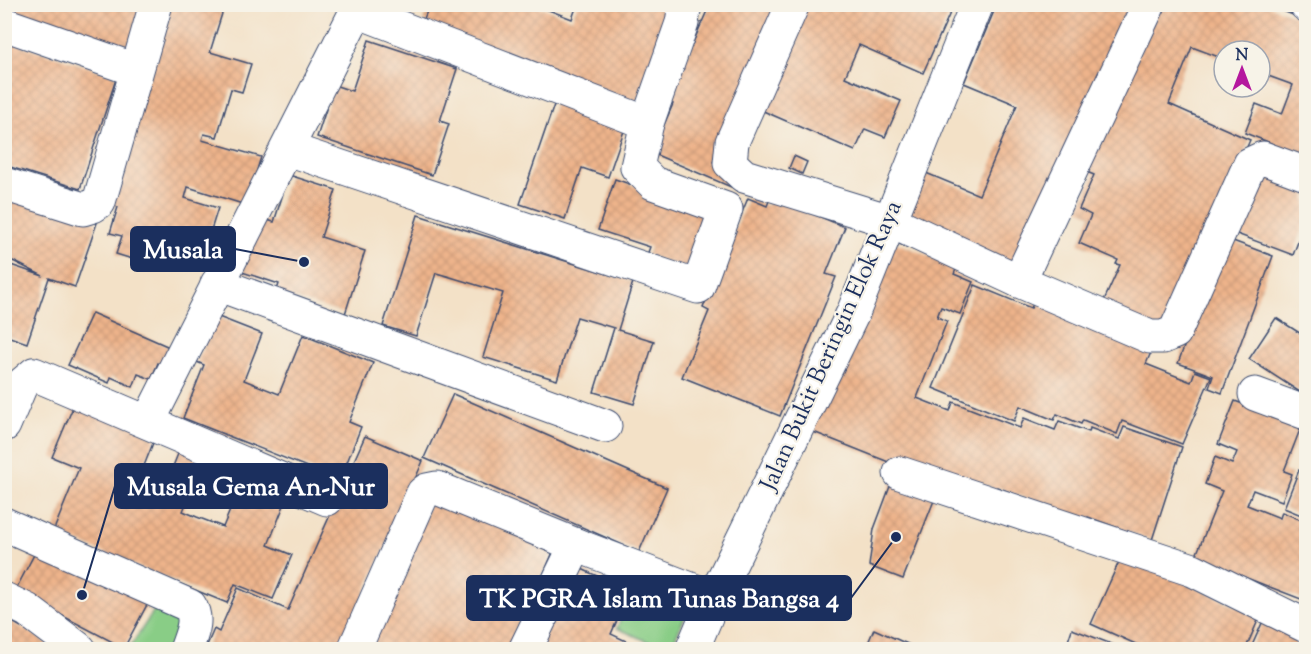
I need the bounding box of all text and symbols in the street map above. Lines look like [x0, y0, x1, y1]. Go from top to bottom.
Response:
north arrow [1212, 39, 1272, 99]
text: N [1236, 45, 1249, 68]
street label: Jalan Bukit Beringin Elok Raya [752, 196, 911, 498]
callout: Musala [131, 227, 235, 271]
text: Musala [143, 233, 223, 270]
callout: Musala Gema An-Nur [115, 464, 387, 508]
text: Musala Gema An-Nur [127, 470, 375, 507]
callout: TK PGRA Islam Tunas Bangsa 4 [467, 576, 851, 620]
text: TK PGRA Islam Tunas Bangsa 4 [479, 582, 839, 619]

